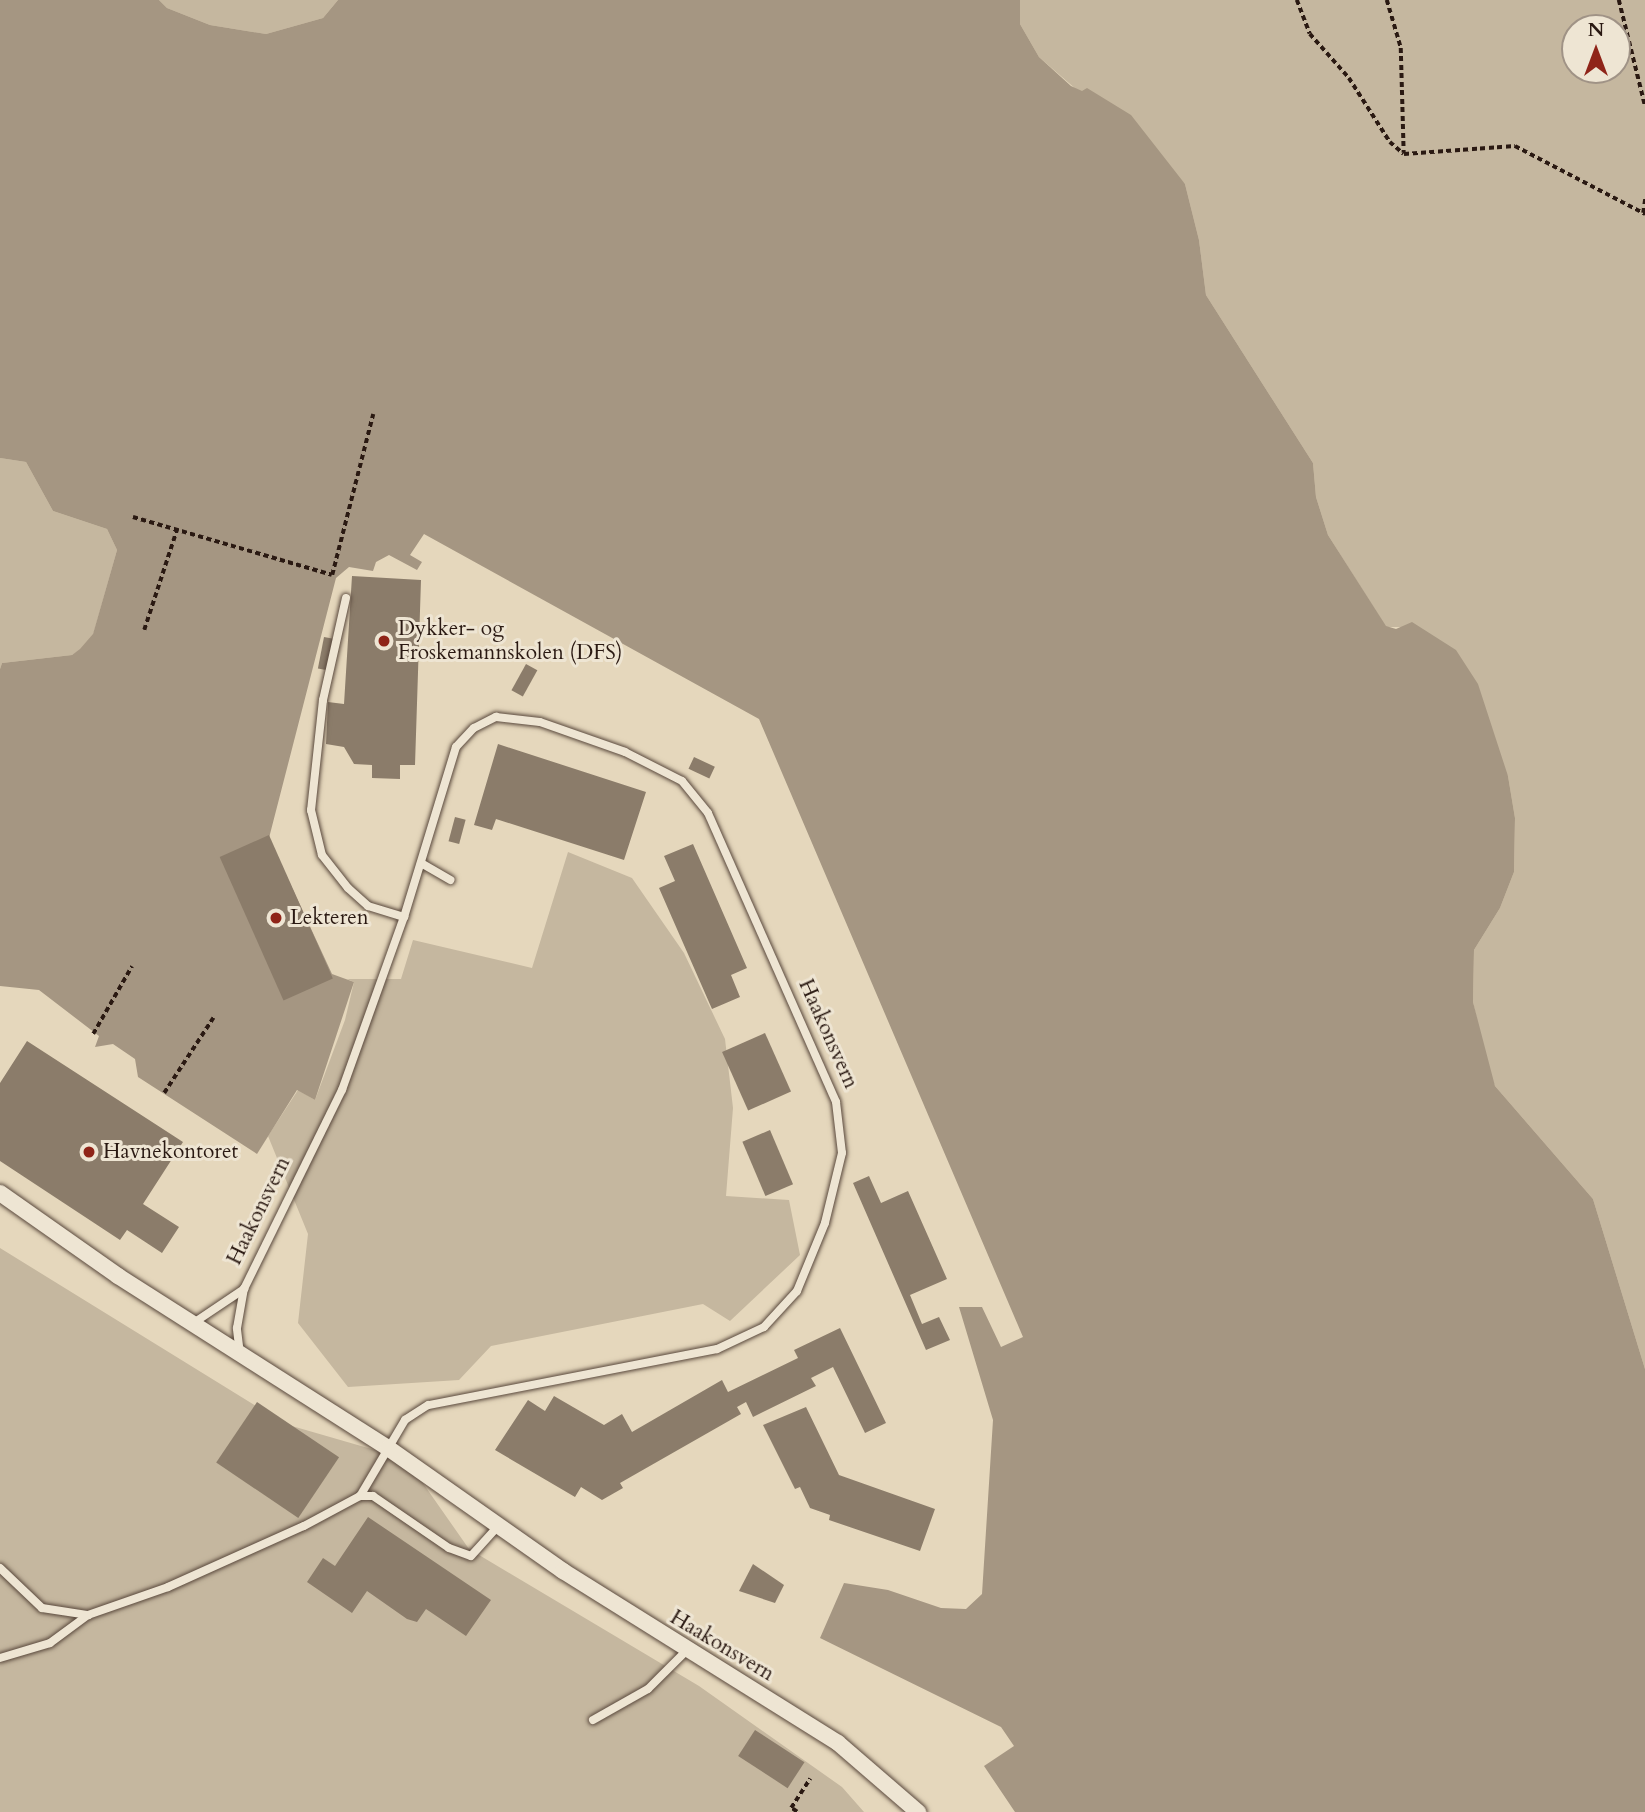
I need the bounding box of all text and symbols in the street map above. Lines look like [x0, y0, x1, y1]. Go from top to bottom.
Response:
north arrow [1561, 14, 1631, 84]
text: N [1588, 17, 1604, 43]
place label: Dykker- og Froskemannskolen (DFS) [398, 616, 622, 666]
marker: Dykker- og Froskemannskolen (DFS) [376, 633, 392, 649]
place label: Lekteren [290, 905, 369, 931]
marker: Lekteren [268, 910, 284, 926]
street label: Haakonsvern [793, 975, 863, 1093]
place label: Havnekontoret [103, 1139, 238, 1165]
marker: Havnekontoret [81, 1144, 97, 1160]
street label: Haakonsvern [222, 1153, 296, 1269]
street label: Haakonsvern [665, 1605, 779, 1687]

